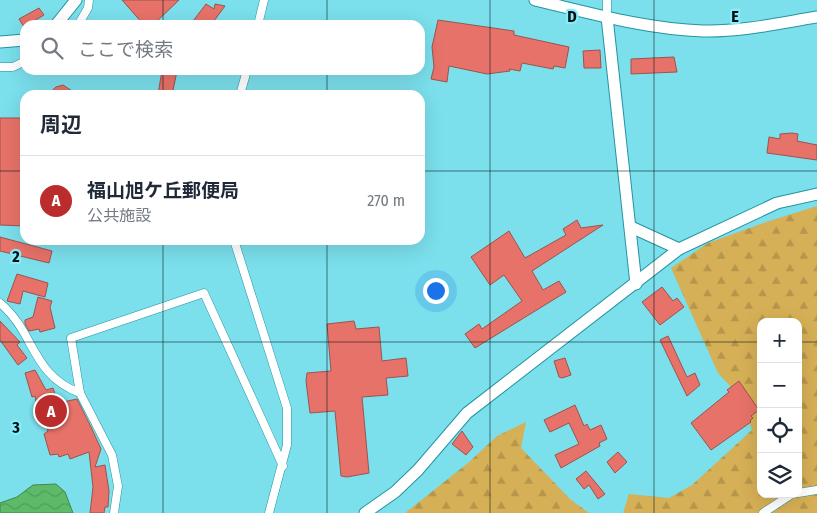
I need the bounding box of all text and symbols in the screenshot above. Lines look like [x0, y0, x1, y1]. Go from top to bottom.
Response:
text: D [567, 7, 577, 26]
text: E [731, 7, 739, 26]
search box [20, 20, 425, 75]
icon: search [38, 34, 66, 62]
text: ここで検索 [78, 38, 173, 61]
text: 周辺 [40, 112, 82, 138]
text: 福山旭ケ丘郵便局 [87, 179, 239, 202]
text: A [52, 191, 60, 210]
text: 270 m [367, 191, 405, 210]
text: 公共施設 [87, 206, 151, 225]
text: 2 [11, 247, 20, 266]
your location [423, 278, 449, 304]
map controls [757, 318, 802, 498]
button: + [757, 318, 802, 363]
button: − [757, 363, 802, 408]
pin: A [35, 392, 67, 430]
button: locate [757, 408, 802, 453]
text: 3 [11, 418, 20, 437]
button: layers [757, 453, 802, 498]

